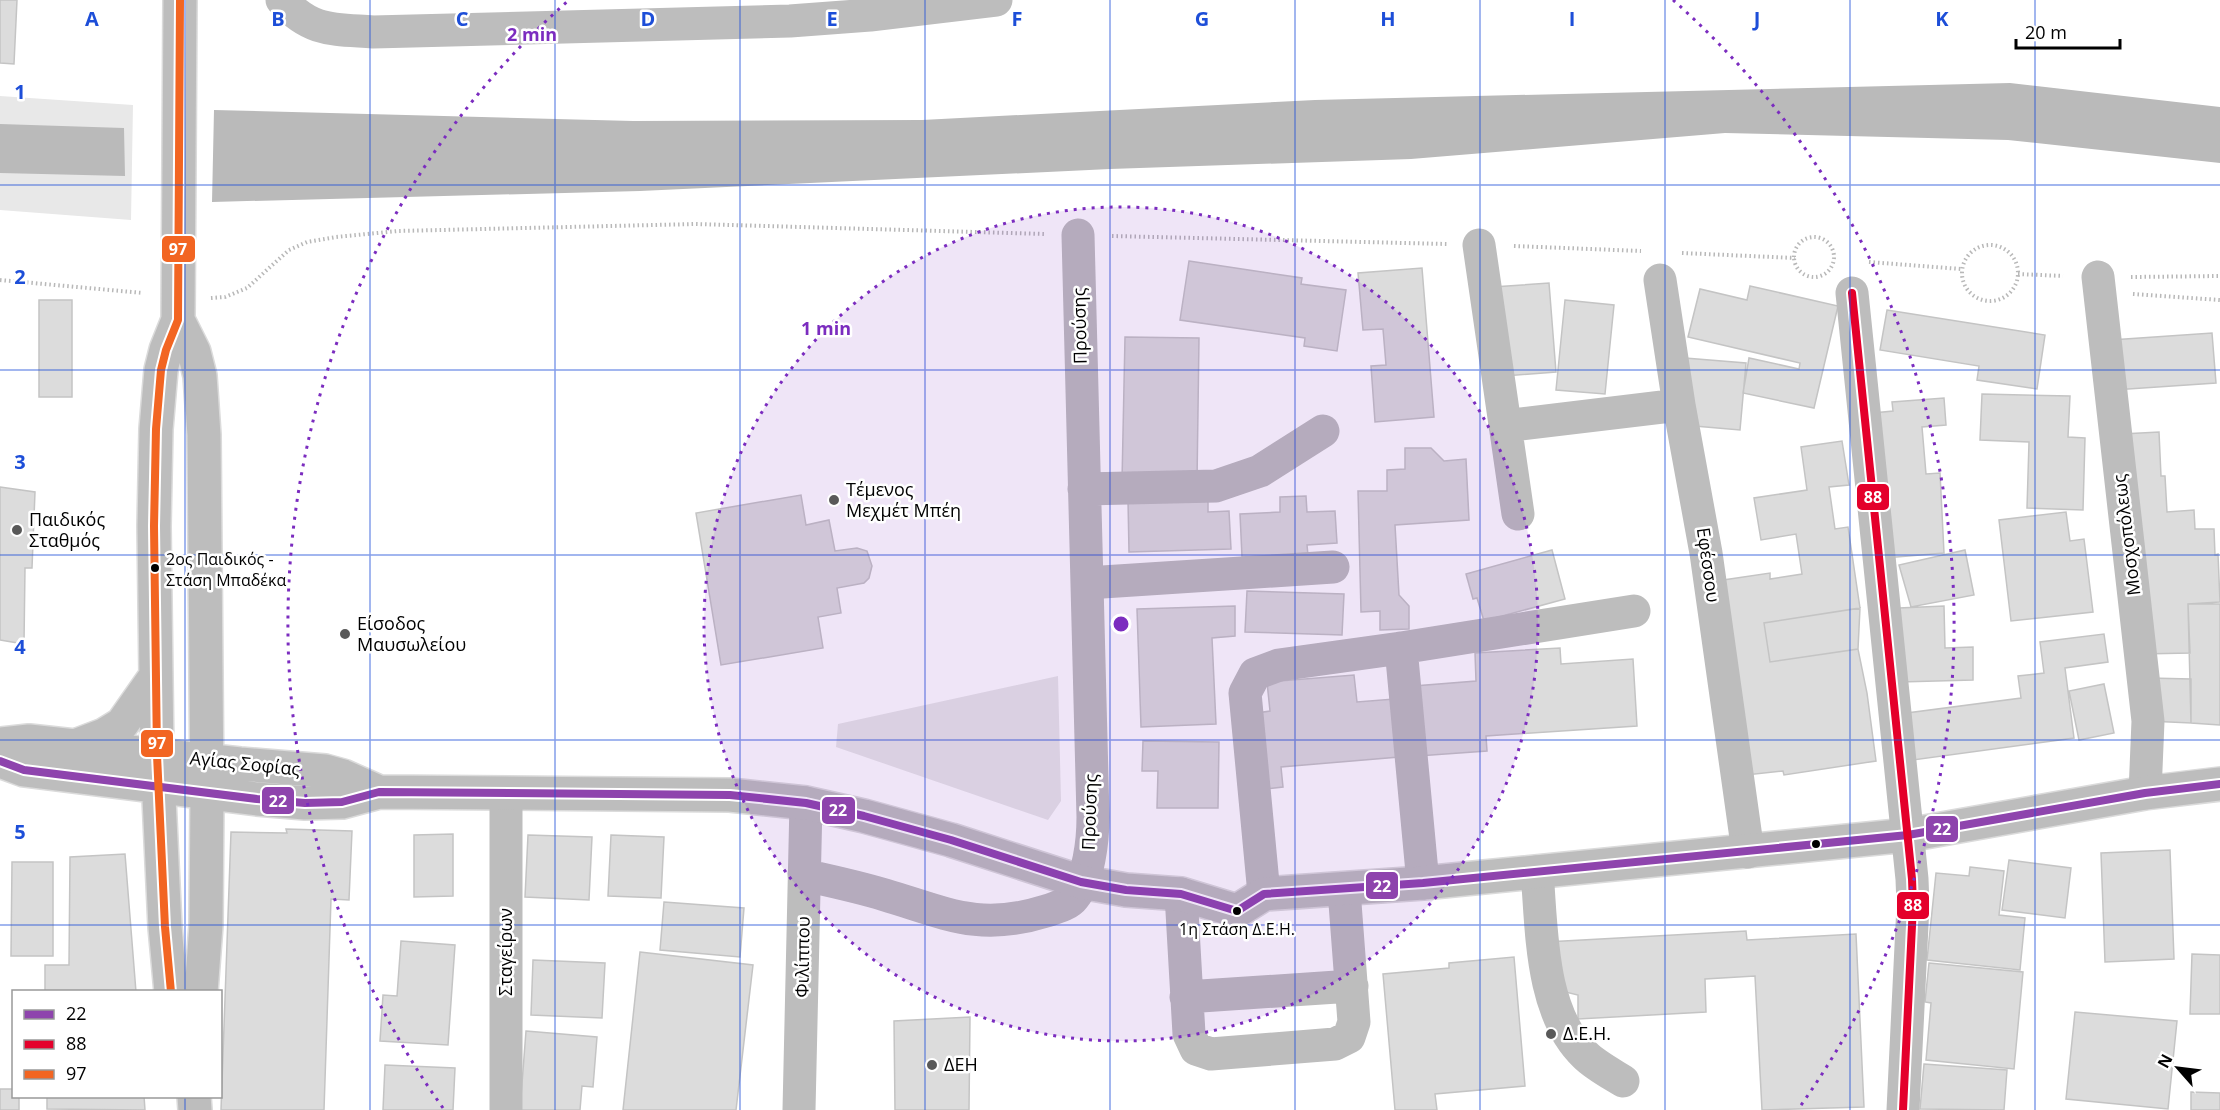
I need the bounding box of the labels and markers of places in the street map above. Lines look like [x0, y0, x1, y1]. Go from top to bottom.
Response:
place label: Τέμενος Μεχμέτ Μπέη [846, 477, 961, 522]
marker: Τέμενος Μεχμέτ Μπέη [827, 493, 841, 507]
place label: Παιδικός Σταθμός [29, 507, 105, 552]
marker: Παιδικός Σταθμός [10, 523, 24, 537]
place label: 2ος Παιδικός - Στάση Μπαδέκα [166, 548, 286, 591]
marker: 2ος Παιδικός - Στάση Μπαδέκα [149, 562, 161, 574]
place label: Είσοδος Μαυσωλείου [357, 611, 466, 656]
centre of rings [1111, 614, 1131, 634]
marker: Είσοδος Μαυσωλείου [338, 627, 352, 641]
unlabelled marker [1810, 838, 1822, 850]
marker: 1η Στάση Δ.Ε.Η. [1231, 905, 1243, 917]
place label: 1η Στάση Δ.Ε.Η. [1179, 918, 1295, 940]
place label: Δ.Ε.Η. [1563, 1021, 1611, 1045]
marker: Δ.Ε.Η. [1544, 1027, 1558, 1041]
place label: ΔΕΗ [944, 1052, 978, 1076]
marker: ΔΕΗ [925, 1058, 939, 1072]

